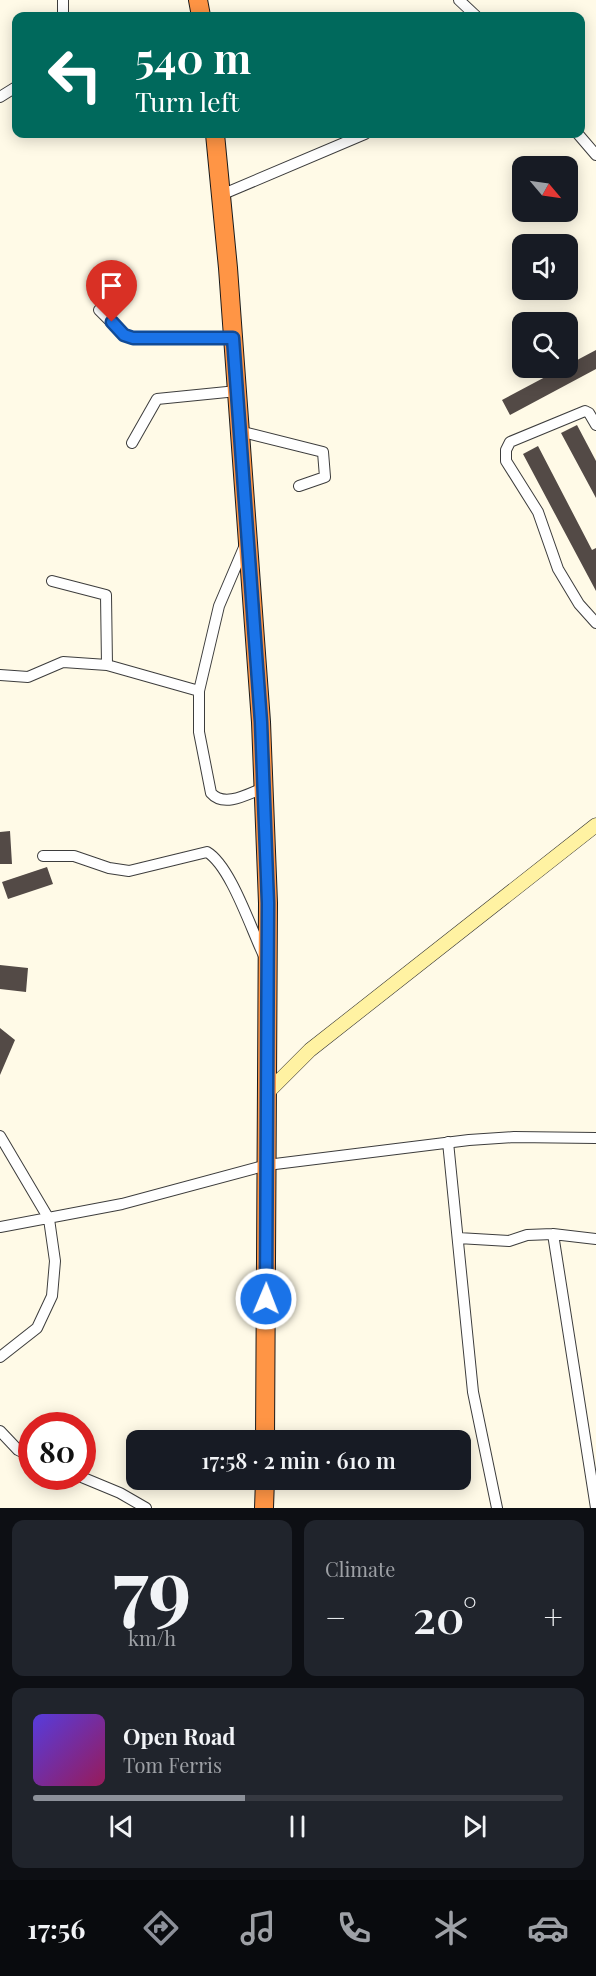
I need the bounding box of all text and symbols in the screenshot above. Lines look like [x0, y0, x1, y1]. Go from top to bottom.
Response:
text: 540 m [135, 29, 251, 85]
icon: left [36, 36, 114, 114]
text: Turn left [135, 83, 239, 119]
north arrow [512, 156, 578, 222]
map controls [512, 156, 578, 378]
button: sound [512, 234, 578, 300]
pin [86, 260, 137, 322]
icon: arrive [95, 269, 128, 302]
button: search [512, 312, 578, 378]
position arrow [234, 1267, 298, 1331]
speed limit sign: 80 [18, 1412, 96, 1490]
text: 17:58 · 2 min · 610 m [201, 1445, 396, 1475]
text: 79 [113, 1533, 191, 1637]
text: Climate [325, 1555, 395, 1582]
text: 20° [413, 1585, 477, 1645]
text: − [325, 1594, 346, 1638]
text: + [544, 1594, 563, 1638]
text: km/h [128, 1624, 176, 1651]
text: Open Road [123, 1721, 235, 1751]
text: Tom Ferris [123, 1751, 222, 1778]
icon: previous [105, 1810, 138, 1843]
icon: pause [281, 1810, 314, 1843]
icon: next [458, 1810, 491, 1843]
icon: directions [140, 1907, 182, 1949]
icon: music [237, 1907, 279, 1949]
icon: phone [333, 1907, 375, 1949]
icon: climate [430, 1907, 472, 1949]
icon: car [527, 1907, 569, 1949]
text: 17:56 [27, 1910, 85, 1946]

